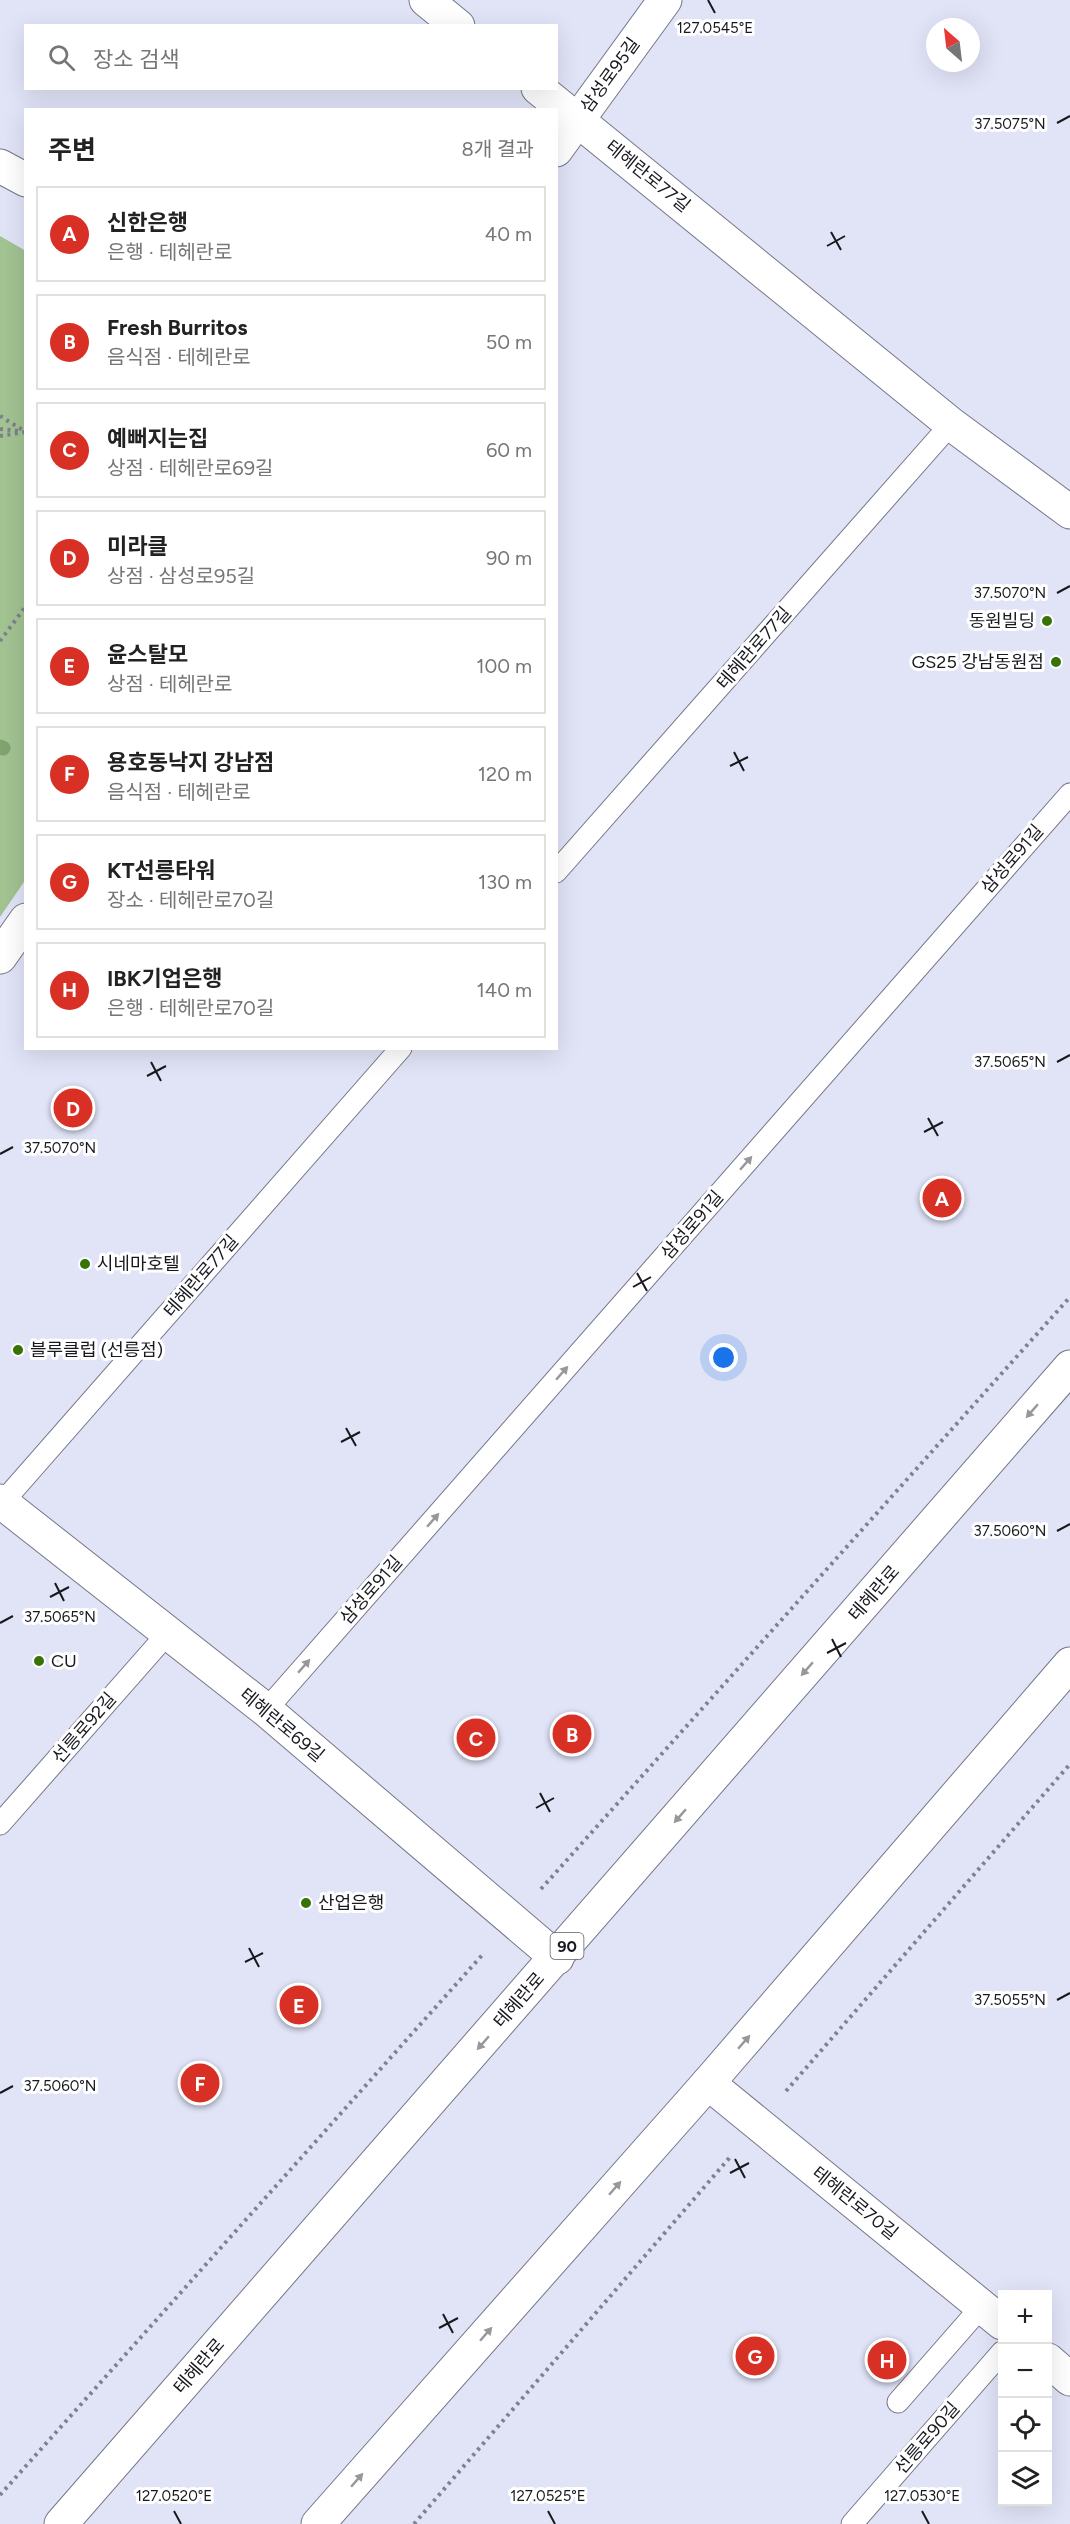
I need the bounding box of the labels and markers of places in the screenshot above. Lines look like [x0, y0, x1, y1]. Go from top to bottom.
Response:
place label: 동원빌딩 [969, 610, 1035, 632]
marker: 동원빌딩 [1040, 614, 1054, 628]
place label: GS25 강남동원점 [912, 651, 1044, 673]
marker: GS25 강남동원점 [1049, 655, 1063, 669]
pin: D [54, 1086, 92, 1130]
pin: A [922, 1176, 962, 1220]
place label: 시네마호텔 [97, 1253, 180, 1275]
marker: 시네마호텔 [78, 1257, 92, 1271]
place label: 블루클럽 (선릉점) [30, 1339, 163, 1361]
marker: 블루클럽 (선릉점) [11, 1343, 25, 1357]
place label: CU [51, 1650, 77, 1672]
marker: CU [32, 1654, 46, 1668]
pin: B [552, 1712, 592, 1756]
pin: C [456, 1716, 496, 1760]
place label: 산업은행 [318, 1892, 384, 1914]
marker: 산업은행 [299, 1896, 313, 1910]
pin: E [280, 1982, 318, 2028]
pin: F [180, 2060, 220, 2106]
pin: G [736, 2334, 774, 2378]
pin: H [868, 2338, 906, 2382]

